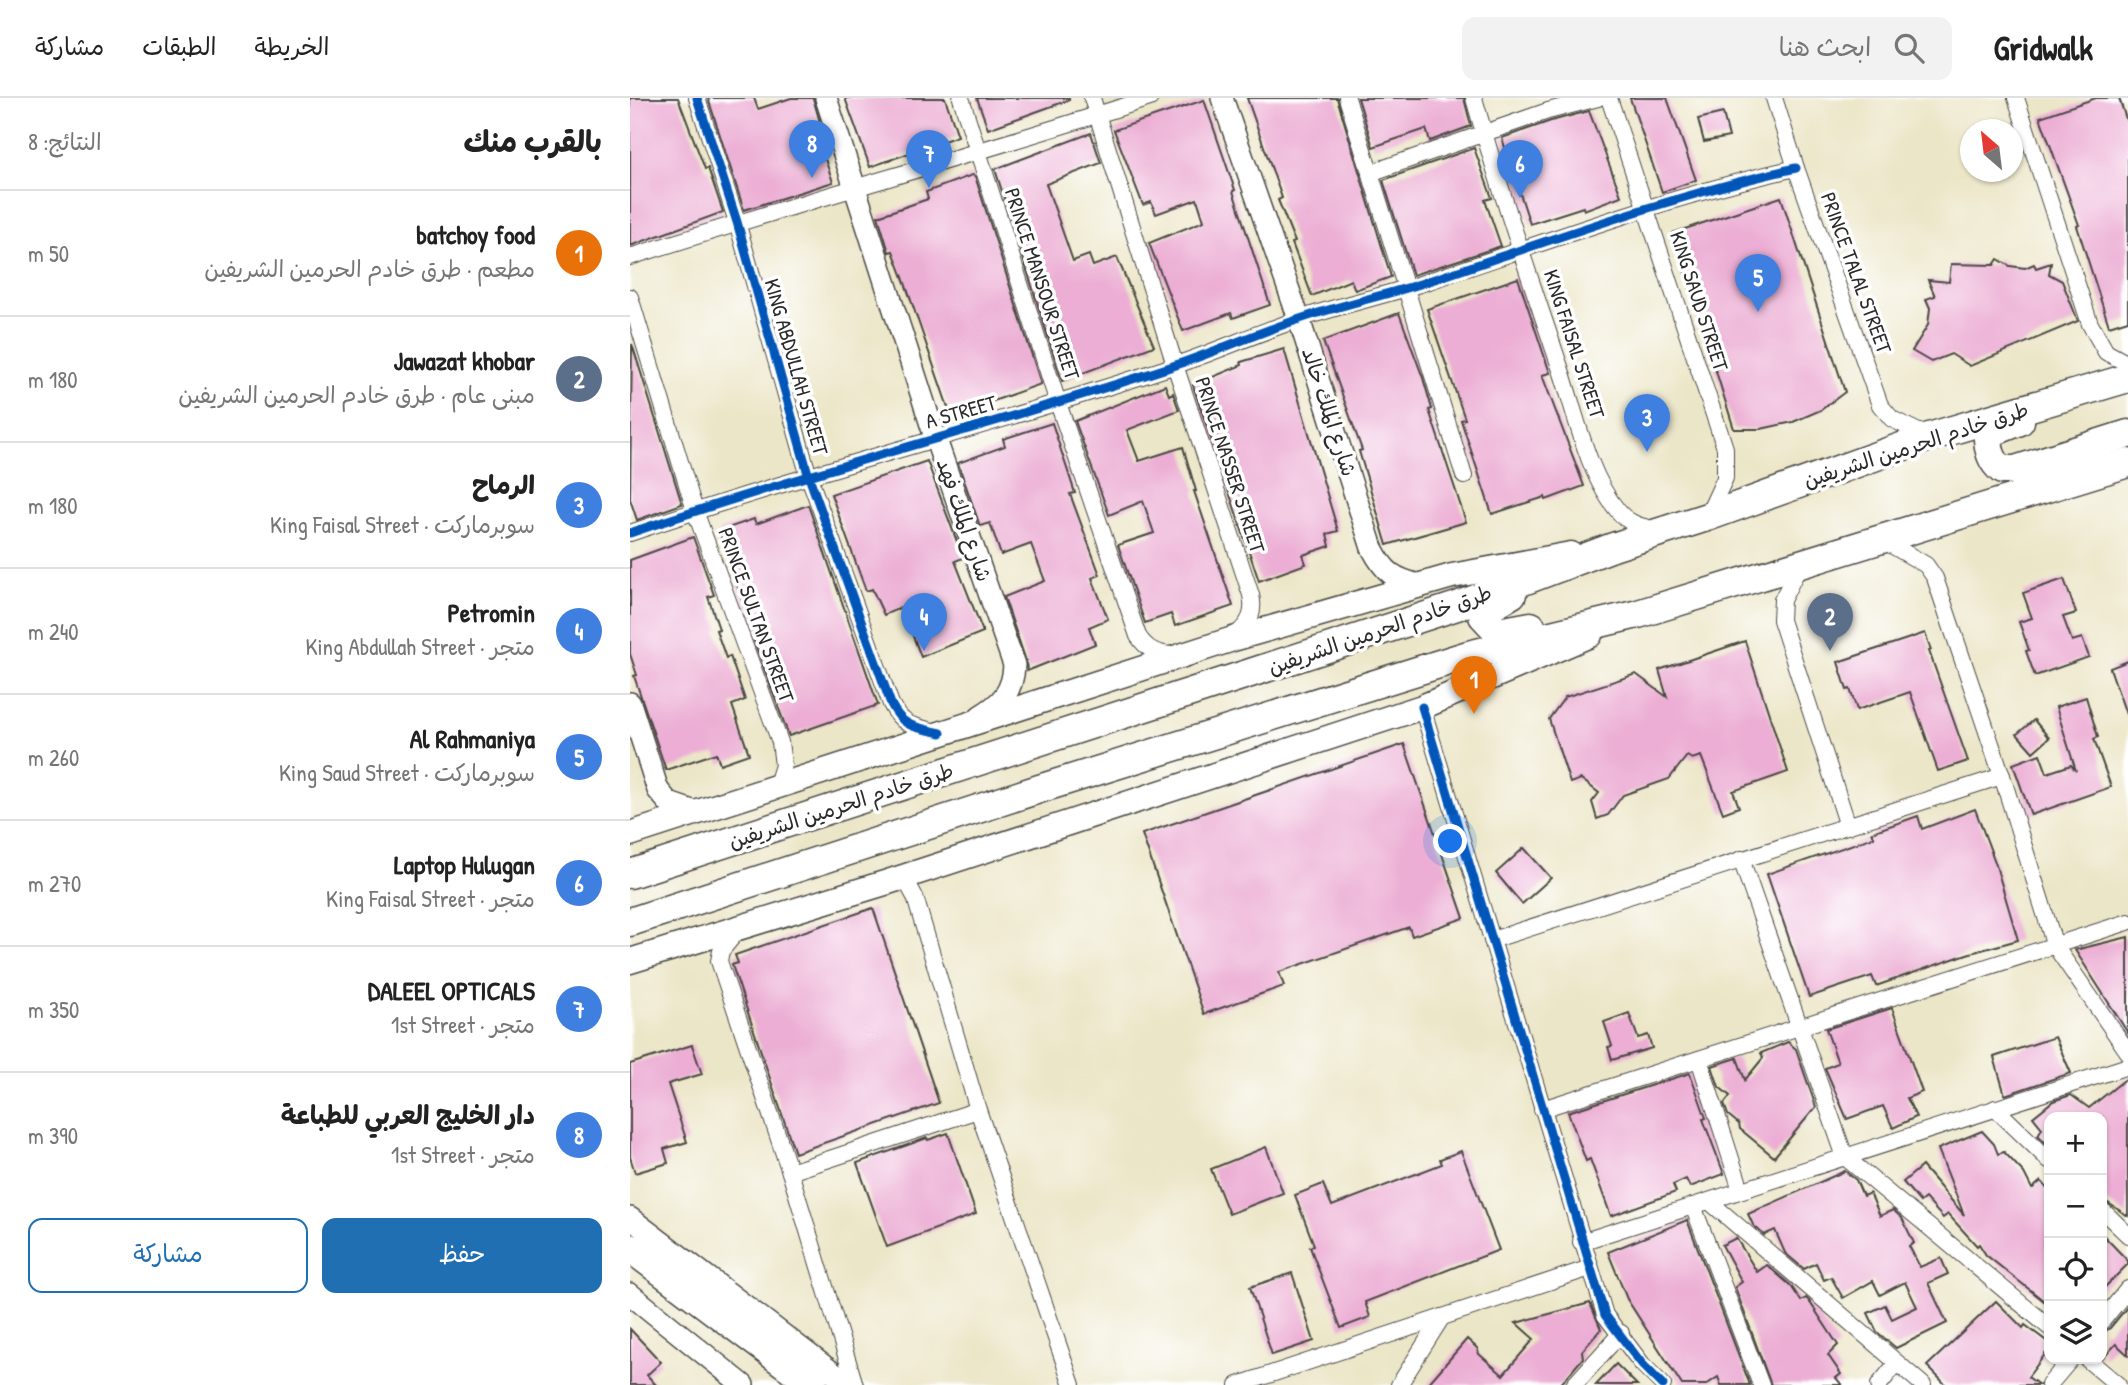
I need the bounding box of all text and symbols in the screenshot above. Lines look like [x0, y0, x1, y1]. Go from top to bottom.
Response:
search box [1462, 17, 1952, 80]
text: Gridwalk [1994, 26, 2093, 70]
text: ابحث هنا [1779, 29, 1872, 64]
icon: search [1890, 29, 1928, 67]
text: مشاركة [35, 30, 104, 62]
text: الطبقات [142, 30, 217, 62]
text: الخريطة [255, 30, 329, 62]
north arrow [1960, 119, 2023, 182]
pin: 8 [789, 120, 835, 178]
text: بالقرب منك [464, 121, 602, 161]
text: النتائج: 8 [28, 126, 102, 157]
pin: 7 [906, 130, 952, 188]
pin: 6 [1497, 140, 1543, 198]
street label: PRINCE MANSOUR STREET [998, 184, 1088, 384]
street label: PRINCE TALAL STREET [1814, 188, 1899, 359]
text: batchoy food [416, 217, 535, 252]
street label: KING SAUD STREET [1663, 227, 1736, 376]
text: 50 m [28, 238, 69, 269]
text: 1 [575, 238, 583, 269]
text: مطعم · طرق خادم الحرمين الشريفين [204, 253, 535, 284]
pin: 5 [1735, 254, 1781, 312]
street label: KING FAISAL STREET [1537, 266, 1613, 423]
street label: KING ABDULLAH STREET [757, 275, 836, 460]
text: Jawazat khobar [394, 343, 535, 378]
street label: شارع الملك خالد [1294, 344, 1364, 480]
text: 180 m [28, 364, 78, 395]
text: 2 [574, 364, 584, 395]
street label: PRINCE NASSER STREET [1188, 373, 1273, 558]
text: مبنى عام · طرق خادم الحرمين الشريفين [178, 379, 535, 410]
street label: A STREET [922, 387, 1001, 435]
pin: 3 [1624, 394, 1670, 452]
street label: طرق خادم الحرمين الشريفين [1800, 394, 2033, 497]
street label: شارع الملك فهد [929, 454, 999, 586]
text: الرماح [472, 467, 535, 502]
text: 180 m [28, 490, 78, 521]
text: 3 [574, 490, 584, 521]
text: سوبرماركت · King Faisal Street [270, 509, 535, 540]
street label: PRINCE SULTAN STREET [711, 523, 802, 707]
street label: طرق خادم الحرمين الشريفين [1264, 578, 1496, 683]
pin: 4 [901, 593, 947, 651]
pin: 2 [1807, 593, 1853, 651]
text: Petromin [447, 595, 535, 630]
text: 240 m [28, 616, 79, 647]
text: 4 [575, 616, 583, 647]
text: متجر · King Abdullah Street [305, 631, 535, 662]
pin: 1 [1451, 656, 1497, 714]
text: Al Rahmaniya [410, 721, 535, 756]
text: 260 m [28, 742, 79, 773]
text: 5 [574, 742, 584, 773]
street label: طرق خادم الحرمين الشريفين [725, 755, 958, 858]
text: سوبرماركت · King Saud Street [279, 757, 535, 788]
your location [1433, 824, 1467, 858]
text: Laptop Hulugan [394, 847, 535, 882]
text: 270 m [28, 868, 81, 899]
text: 6 [574, 868, 584, 899]
text: متجر · King Faisal Street [326, 883, 535, 914]
text: DALEEL OPTICALS [368, 973, 535, 1008]
text: 350 m [28, 994, 79, 1025]
text: 7 [573, 994, 585, 1025]
text: متجر · 1st Street [391, 1009, 535, 1040]
text: دار الخليج العربي للطباعة [281, 1097, 535, 1132]
map controls [2044, 1112, 2107, 1364]
button: + [2044, 1112, 2107, 1175]
text: 390 m [28, 1120, 78, 1151]
text: 8 [574, 1120, 584, 1151]
text: متجر · 1st Street [391, 1139, 535, 1170]
button: − [2044, 1175, 2107, 1238]
button: مشاركة [28, 1218, 308, 1293]
button: حفظ [322, 1218, 602, 1293]
button: locate [2044, 1238, 2107, 1301]
button: layers [2044, 1301, 2107, 1364]

